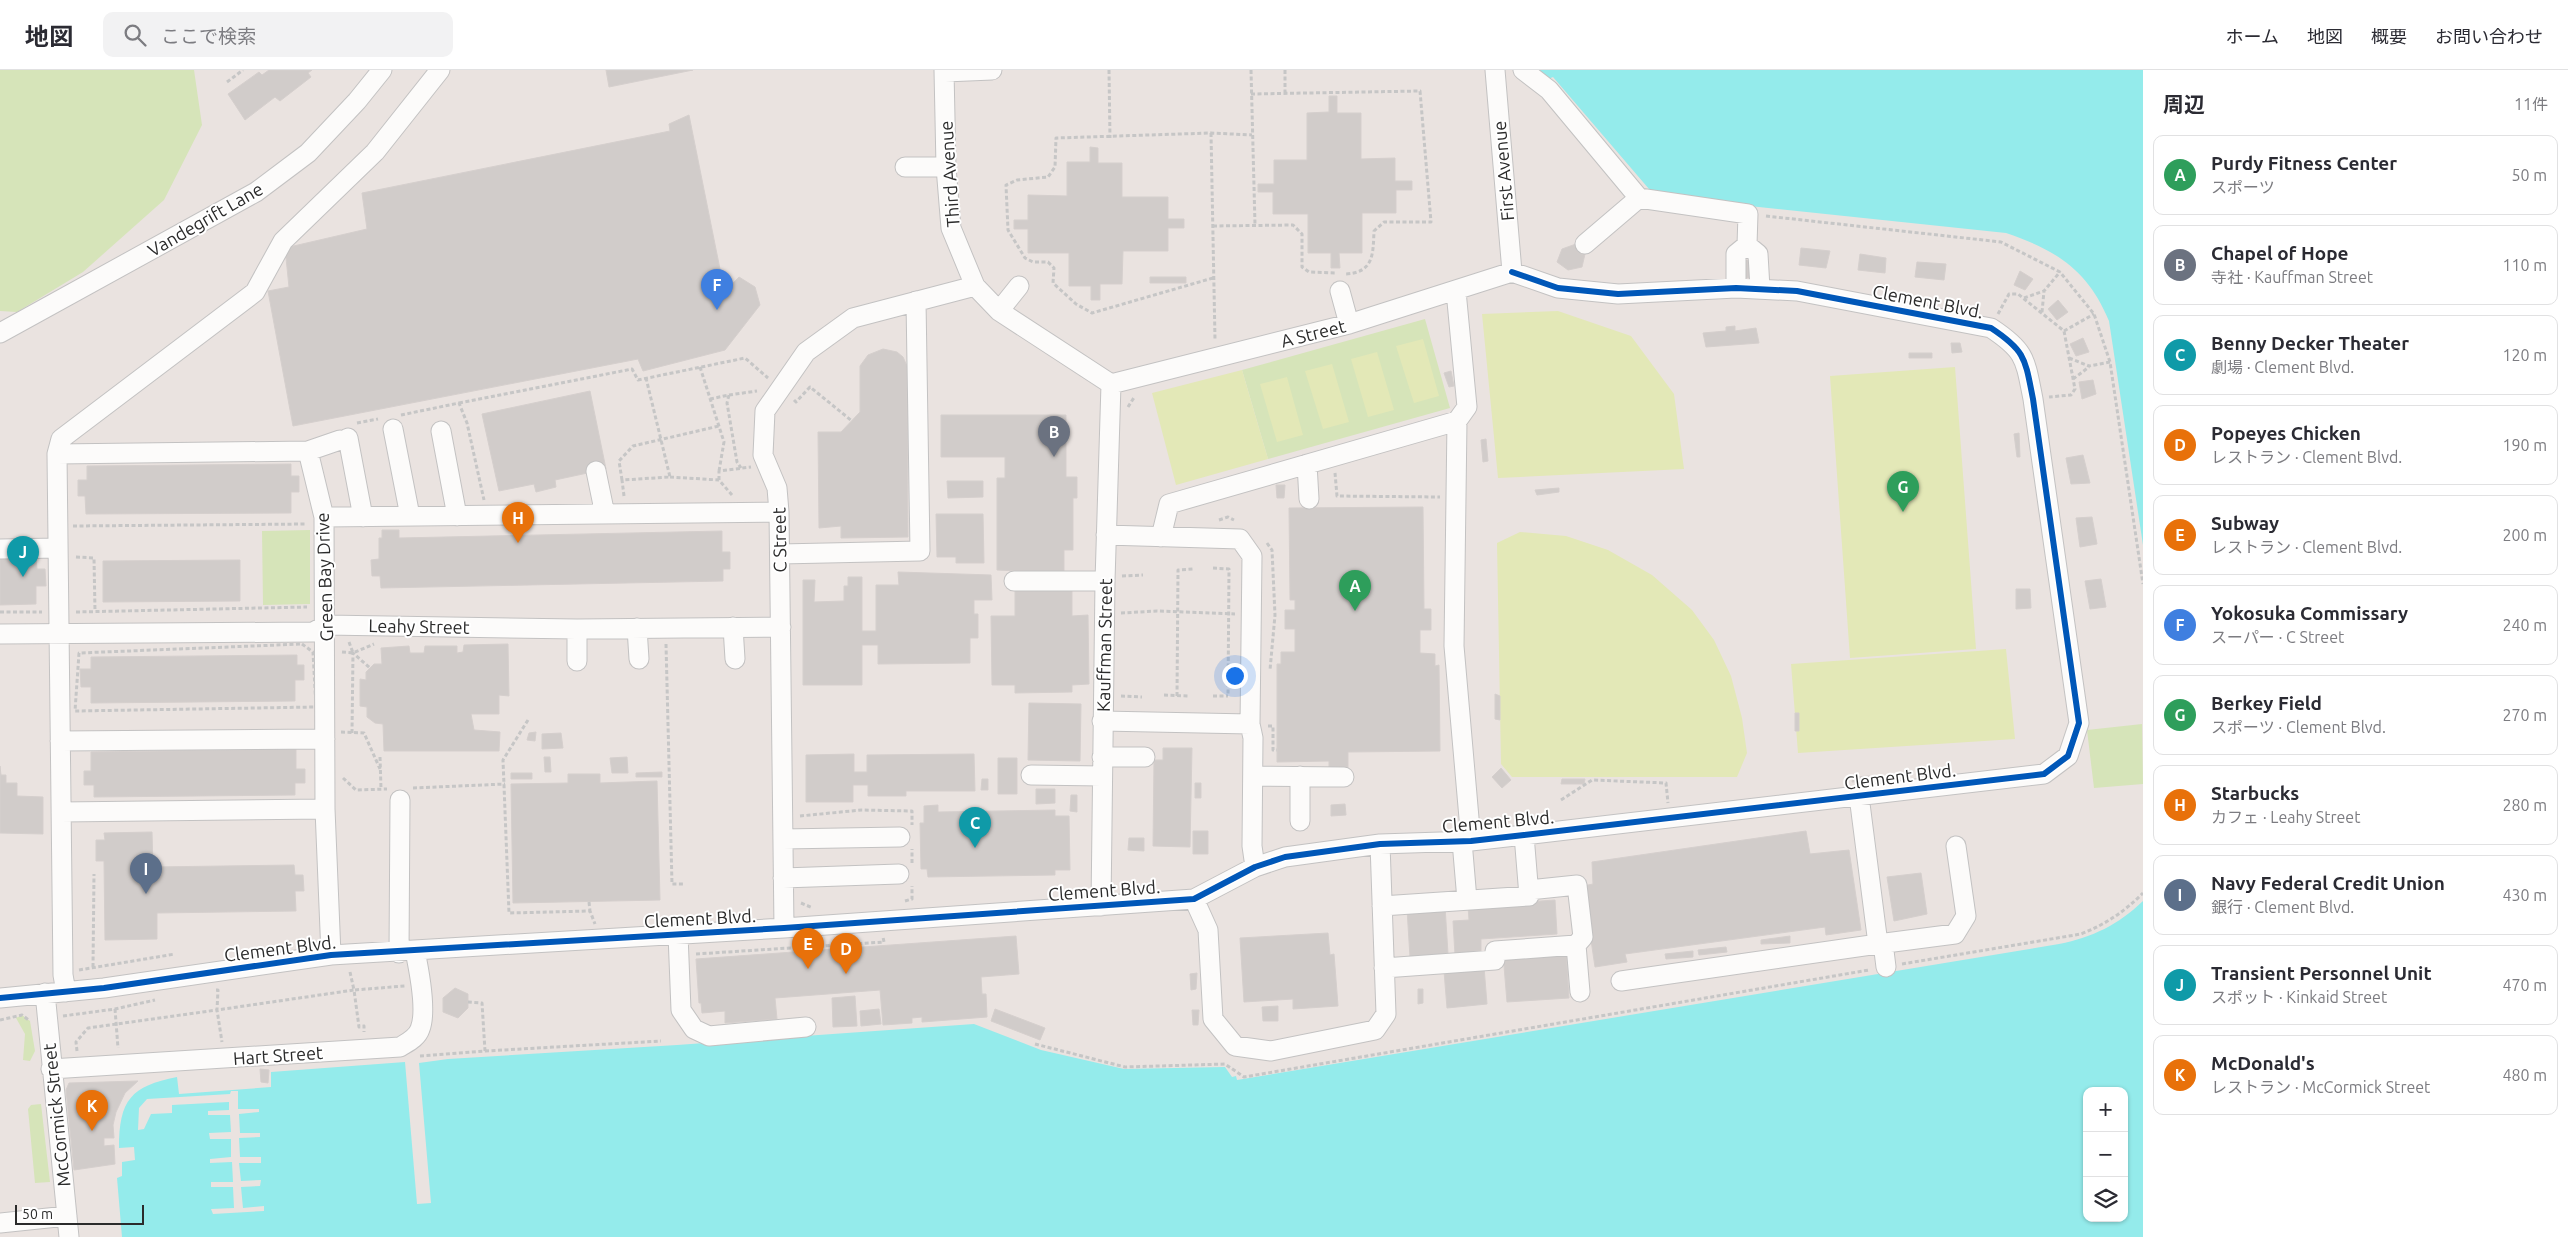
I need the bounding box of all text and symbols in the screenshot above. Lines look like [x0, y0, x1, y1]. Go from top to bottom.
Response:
search box [103, 12, 453, 57]
icon: search [121, 21, 149, 49]
text: 地図 [25, 23, 73, 50]
text: ここで検索 [161, 25, 256, 47]
text: ホーム [2226, 26, 2279, 46]
text: 地図 [2307, 26, 2343, 46]
text: 概要 [2371, 26, 2407, 46]
text: お問い合わせ [2435, 26, 2543, 46]
text: 周辺 [2163, 92, 2205, 116]
text: 11件 [2514, 95, 2548, 113]
street label: Third Avenue [935, 120, 963, 228]
street label: First Avenue [1489, 120, 1517, 222]
text: Purdy Fitness Center [2211, 152, 2397, 174]
text: A [2174, 166, 2186, 184]
text: 50 m [2511, 166, 2547, 184]
street label: Vandegrift Lane [144, 178, 266, 260]
text: スポーツ [2211, 178, 2275, 196]
text: Chapel of Hope [2211, 242, 2348, 264]
text: B [2175, 256, 2185, 274]
text: 110 m [2502, 256, 2547, 274]
text: 寺社 · Kauffman Street [2211, 268, 2373, 286]
pin: F [701, 269, 733, 310]
street label: Clement Blvd. [1871, 280, 1985, 322]
street label: A Street [1279, 315, 1347, 351]
text: Benny Decker Theater [2211, 332, 2409, 354]
text: C [2175, 346, 2185, 364]
text: 120 m [2502, 346, 2547, 364]
text: 劇場 · Clement Blvd. [2211, 358, 2354, 376]
pin: B [1038, 416, 1070, 457]
text: Popeyes Chicken [2211, 422, 2361, 444]
text: D [2174, 436, 2186, 454]
text: 190 m [2502, 436, 2547, 454]
text: レストラン · Clement Blvd. [2211, 448, 2402, 466]
pin: G [1887, 471, 1919, 512]
pin: H [502, 502, 534, 543]
street label: C Street [768, 507, 790, 573]
street label: Green Bay Drive [312, 512, 336, 642]
text: Subway [2211, 512, 2279, 534]
text: E [2175, 526, 2185, 544]
text: 200 m [2502, 526, 2547, 544]
pin: J [7, 536, 39, 577]
text: レストラン · Clement Blvd. [2211, 538, 2402, 556]
pin: A [1339, 570, 1371, 611]
street label: Kauffman Street [1093, 578, 1115, 712]
text: Yokosuka Commissary [2211, 602, 2408, 624]
street label: Leahy Street [368, 615, 470, 637]
text: F [2176, 616, 2185, 634]
text: 240 m [2502, 616, 2547, 634]
text: スーパー · C Street [2211, 628, 2344, 646]
your location [1222, 663, 1248, 689]
text: Berkey Field [2211, 692, 2322, 714]
text: G [2174, 706, 2186, 724]
text: 270 m [2502, 706, 2547, 724]
text: スポーツ · Clement Blvd. [2211, 718, 2386, 736]
street label: Clement Blvd. [1843, 759, 1957, 793]
text: Starbucks [2211, 782, 2299, 804]
text: H [2174, 796, 2186, 814]
text: 280 m [2502, 796, 2547, 814]
street label: Clement Blvd. [1441, 806, 1555, 836]
pin: C [959, 807, 991, 848]
text: カフェ · Leahy Street [2211, 808, 2361, 826]
pin: I [130, 853, 162, 894]
text: Navy Federal Credit Union [2211, 872, 2445, 894]
street label: Clement Blvd. [1047, 876, 1161, 904]
text: I [2178, 886, 2182, 904]
text: 430 m [2502, 886, 2547, 904]
text: 銀行 · Clement Blvd. [2211, 898, 2354, 916]
street label: Clement Blvd. [643, 905, 757, 931]
pin: E [792, 928, 824, 969]
street label: Clement Blvd. [223, 931, 337, 965]
pin: D [830, 933, 862, 974]
text: Transient Personnel Unit [2211, 962, 2432, 984]
text: J [2176, 976, 2184, 994]
text: 470 m [2502, 976, 2547, 994]
text: スポット · Kinkaid Street [2211, 988, 2387, 1006]
street label: McCormick Street [39, 1042, 73, 1188]
street label: Hart Street [232, 1042, 324, 1068]
text: McDonald's [2211, 1052, 2315, 1074]
text: K [2175, 1066, 2185, 1084]
text: 480 m [2502, 1066, 2547, 1084]
text: レストラン · McCormick Street [2211, 1078, 2430, 1096]
map controls [2083, 1087, 2128, 1222]
button: + [2083, 1087, 2128, 1132]
pin: K [76, 1090, 108, 1131]
button: − [2083, 1132, 2128, 1177]
button: layers [2083, 1177, 2128, 1222]
scale bar [15, 1202, 144, 1225]
text: 50 m [22, 1206, 53, 1222]

